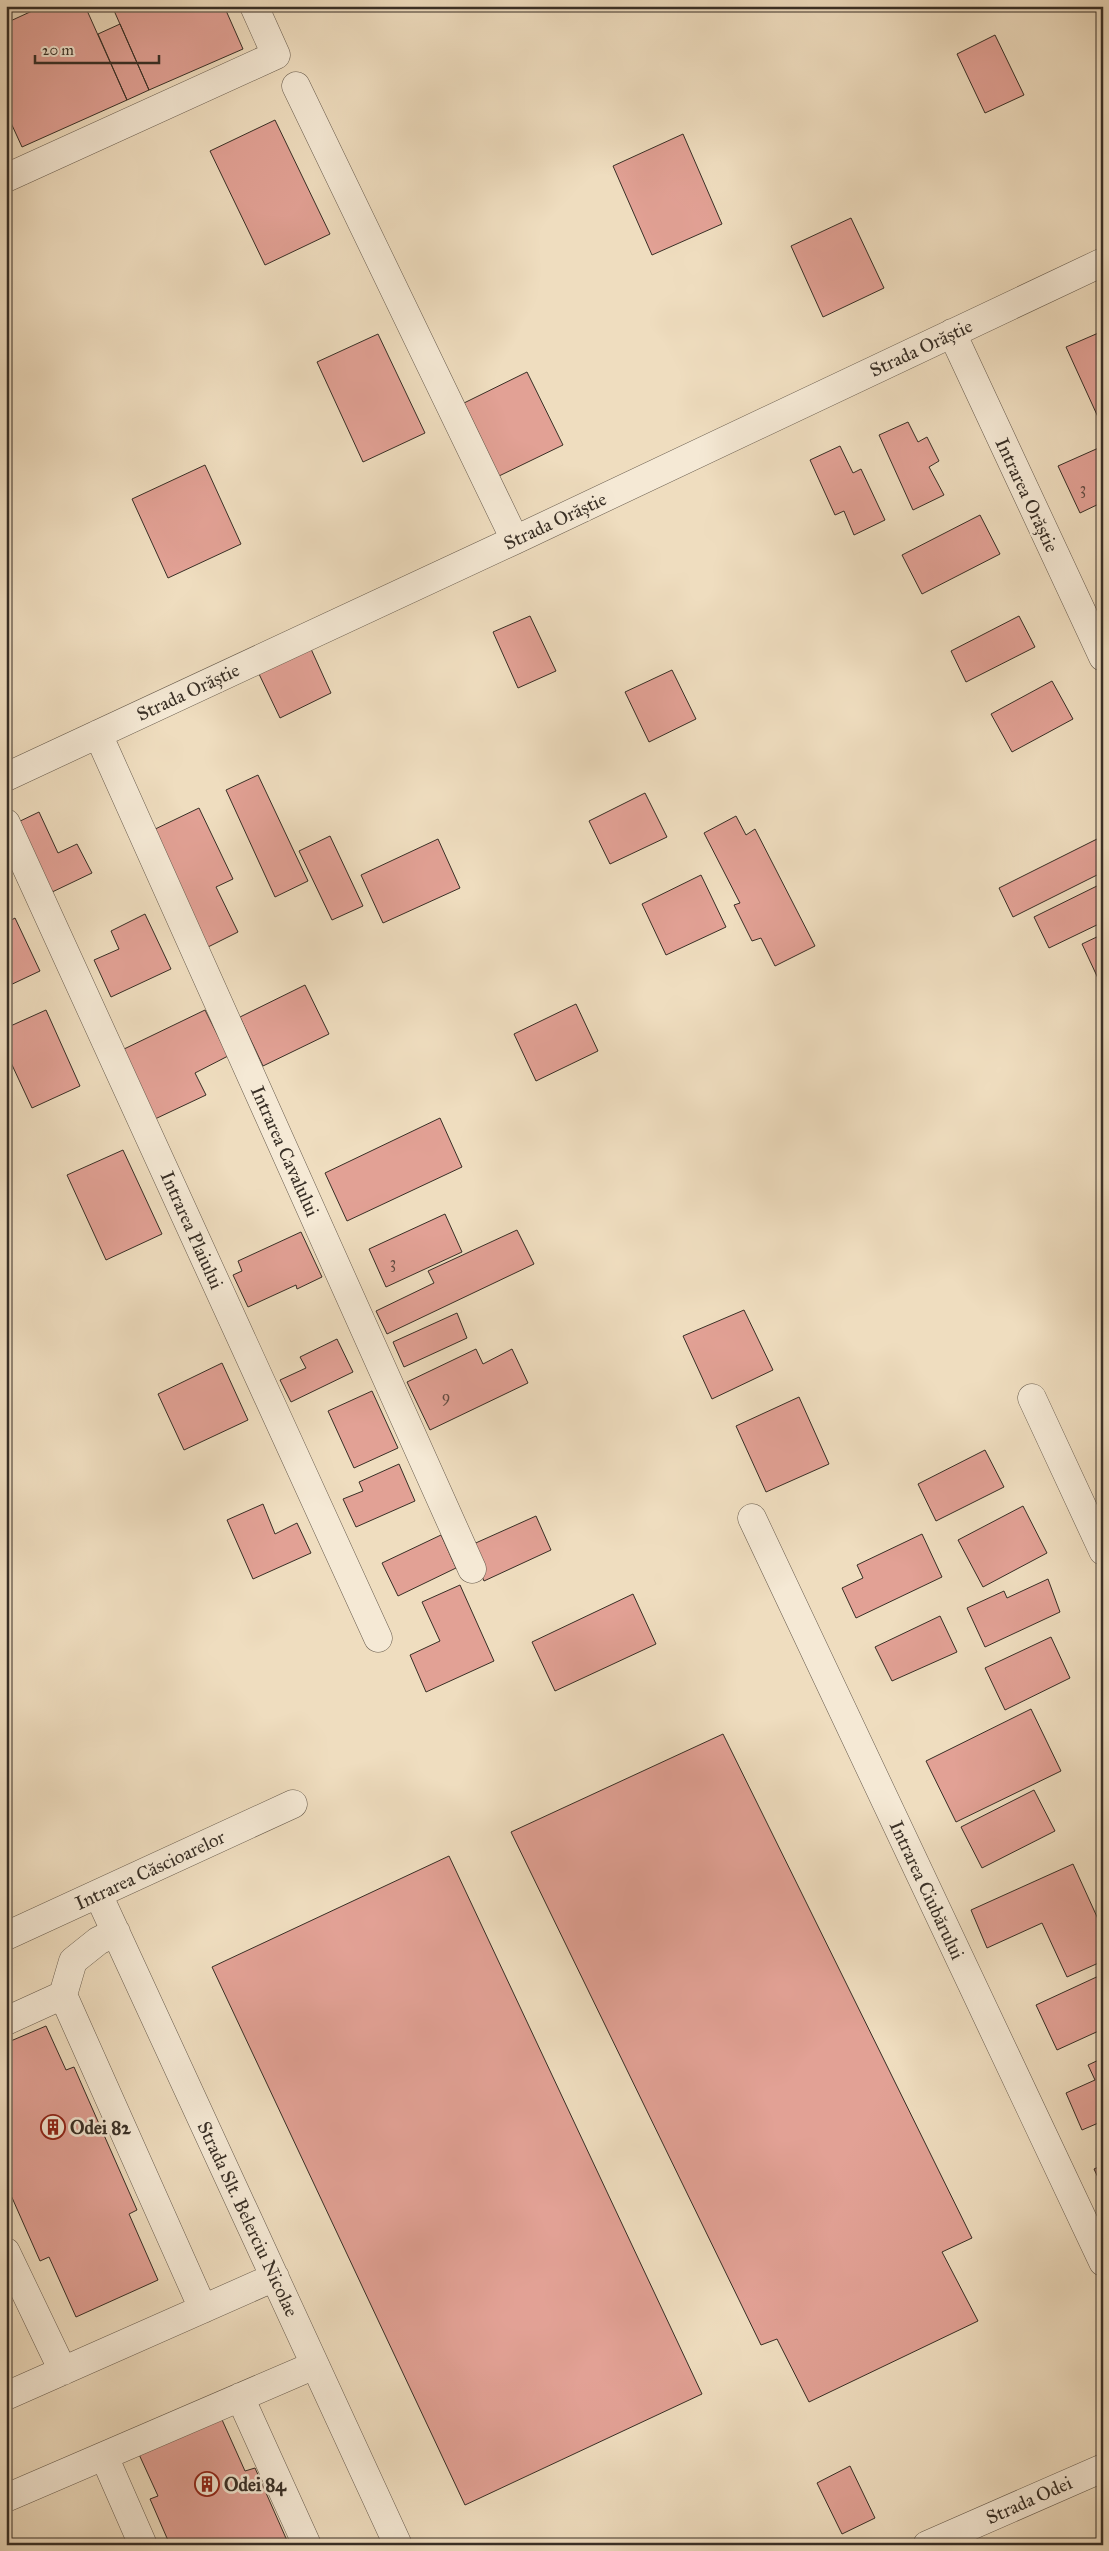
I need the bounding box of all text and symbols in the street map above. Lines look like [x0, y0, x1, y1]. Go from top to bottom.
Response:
scale bar [35, 32, 159, 64]
text: 20 m [42, 41, 74, 59]
street label: Strada Orăștie [866, 314, 976, 382]
street label: Intrarea Orăștie [990, 434, 1064, 556]
house number: 3 [1080, 479, 1086, 498]
street label: Strada Orăștie [500, 487, 610, 555]
street label: Strada Orăștie [133, 658, 243, 726]
street label: Intrarea Cavalului [246, 1082, 324, 1220]
street label: Intrarea Plaiului [156, 1167, 228, 1293]
house number: 3 [390, 1253, 396, 1272]
house number: 9 [442, 1387, 450, 1406]
street label: Intrarea Ciubărului [885, 1817, 969, 1963]
street label: Intrarea Căscioarelor [71, 1825, 229, 1915]
building icon: Odei 82 [40, 2114, 66, 2140]
place label: Odei 82 [70, 2116, 131, 2139]
street label: Strada Slt. Belerciu Nicolae [193, 2118, 303, 2320]
building icon: Odei 84 [194, 2471, 220, 2497]
street label: Strada Odei [982, 2471, 1076, 2529]
place label: Odei 84 [224, 2473, 287, 2497]

